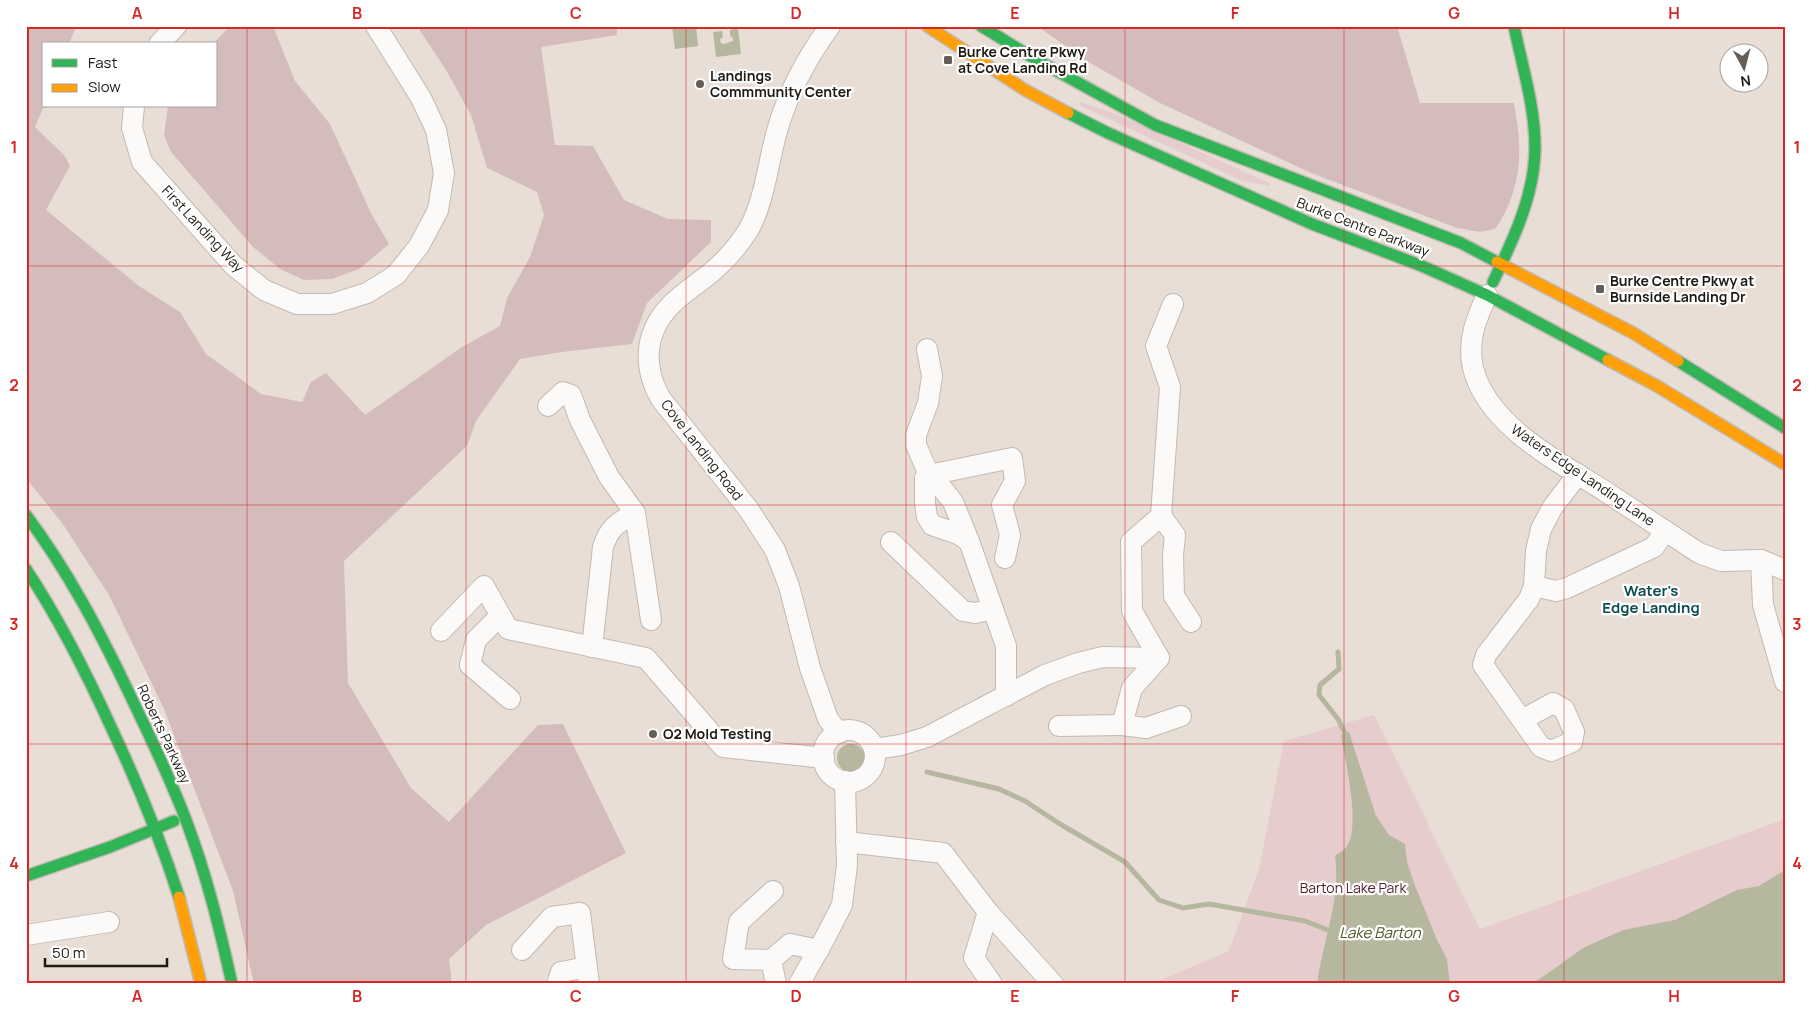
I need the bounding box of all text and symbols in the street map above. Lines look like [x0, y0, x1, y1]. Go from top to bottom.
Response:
text: A [132, 2, 143, 24]
text: B [352, 2, 362, 24]
text: C [570, 2, 582, 24]
text: D [790, 2, 802, 24]
text: E [1010, 2, 1020, 24]
text: F [1231, 2, 1240, 24]
text: G [1448, 2, 1460, 24]
text: H [1668, 2, 1680, 24]
legend [42, 42, 218, 108]
place label: Burke Centre Pkwy at Cove Landing Rd [958, 42, 1087, 77]
north arrow [1718, 42, 1768, 92]
text: Fast [88, 52, 117, 73]
marker: Burke Centre Pkwy at Cove Landing Rd [942, 54, 954, 66]
place label: Landings Commmunity Center [710, 66, 852, 101]
text: N [1739, 71, 1752, 91]
text: Slow [88, 76, 121, 97]
marker: Landings Commmunity Center [694, 78, 706, 90]
text: 1 [10, 136, 18, 158]
text: 1 [1793, 136, 1801, 158]
street label: First Landing Way [158, 181, 249, 277]
street label: Burke Centre Parkway [1294, 192, 1433, 261]
place label: Burke Centre Pkwy at Burnside Landing Dr [1610, 271, 1754, 306]
marker: Burke Centre Pkwy at Burnside Landing Dr [1594, 283, 1606, 295]
text: 2 [9, 374, 19, 396]
text: 2 [1792, 374, 1802, 396]
street label: Cove Landing Road [657, 395, 748, 504]
street label: Waters Edge Landing Lane [1508, 419, 1659, 530]
district label: Water's Edge Landing [1602, 580, 1700, 618]
text: 3 [9, 613, 19, 635]
text: 3 [1792, 613, 1802, 635]
street label: Roberts Parkway [133, 681, 196, 787]
place label: O2 Mold Testing [663, 724, 771, 743]
marker: O2 Mold Testing [647, 728, 659, 740]
text: 4 [9, 852, 19, 874]
text: 4 [1792, 852, 1802, 874]
park label: Barton Lake Park [1300, 878, 1407, 897]
water label: Lake Barton [1339, 922, 1422, 943]
scale bar [45, 935, 168, 967]
text: 50 m [52, 942, 86, 963]
text: A [132, 985, 143, 1007]
text: B [352, 985, 362, 1007]
text: C [570, 985, 582, 1007]
text: D [790, 985, 802, 1007]
text: E [1010, 985, 1020, 1007]
text: F [1231, 985, 1240, 1007]
text: G [1448, 985, 1460, 1007]
text: H [1668, 985, 1680, 1007]

